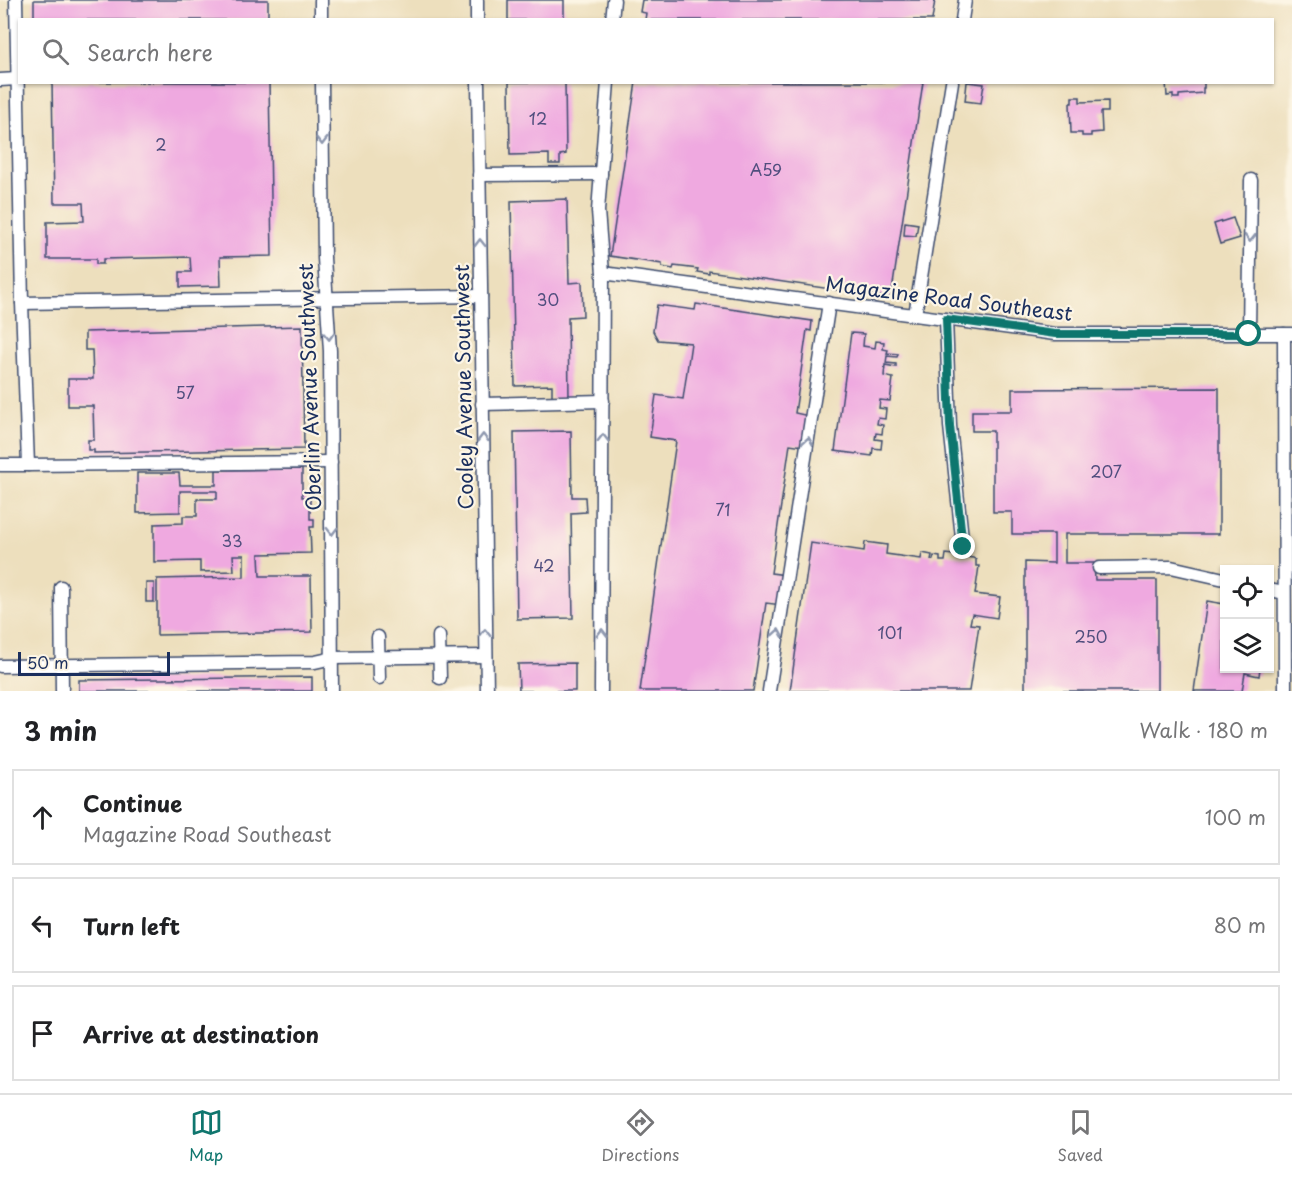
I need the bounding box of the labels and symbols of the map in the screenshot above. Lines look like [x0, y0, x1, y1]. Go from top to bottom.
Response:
house number: 12 [529, 106, 547, 130]
house number: 2 [155, 132, 167, 156]
one-way arrow [316, 136, 329, 145]
house number: A59 [750, 157, 782, 181]
one-way arrow [1244, 234, 1257, 243]
one-way arrow [474, 238, 486, 247]
street label: Oberlin Avenue Southwest [290, 263, 328, 511]
street label: Cooley Avenue Southwest [446, 264, 480, 510]
street label: Magazine Road Southeast [824, 268, 1074, 328]
house number: 30 [537, 287, 559, 311]
route start [1235, 320, 1261, 346]
one-way arrow [323, 331, 335, 340]
house number: 57 [175, 380, 195, 404]
one-way arrow [477, 433, 489, 442]
one-way arrow [597, 433, 609, 442]
one-way arrow [801, 436, 814, 446]
house number: 207 [1090, 459, 1122, 483]
house number: 71 [716, 497, 731, 521]
one-way arrow [326, 526, 338, 535]
house number: 33 [221, 528, 243, 552]
route end [949, 533, 975, 559]
house number: 42 [533, 553, 555, 577]
house number: 101 [878, 620, 902, 644]
house number: 250 [1075, 624, 1107, 648]
one-way arrow [479, 628, 492, 637]
one-way arrow [596, 628, 608, 637]
one-way arrow [771, 629, 784, 639]
scale bar [18, 649, 170, 676]

